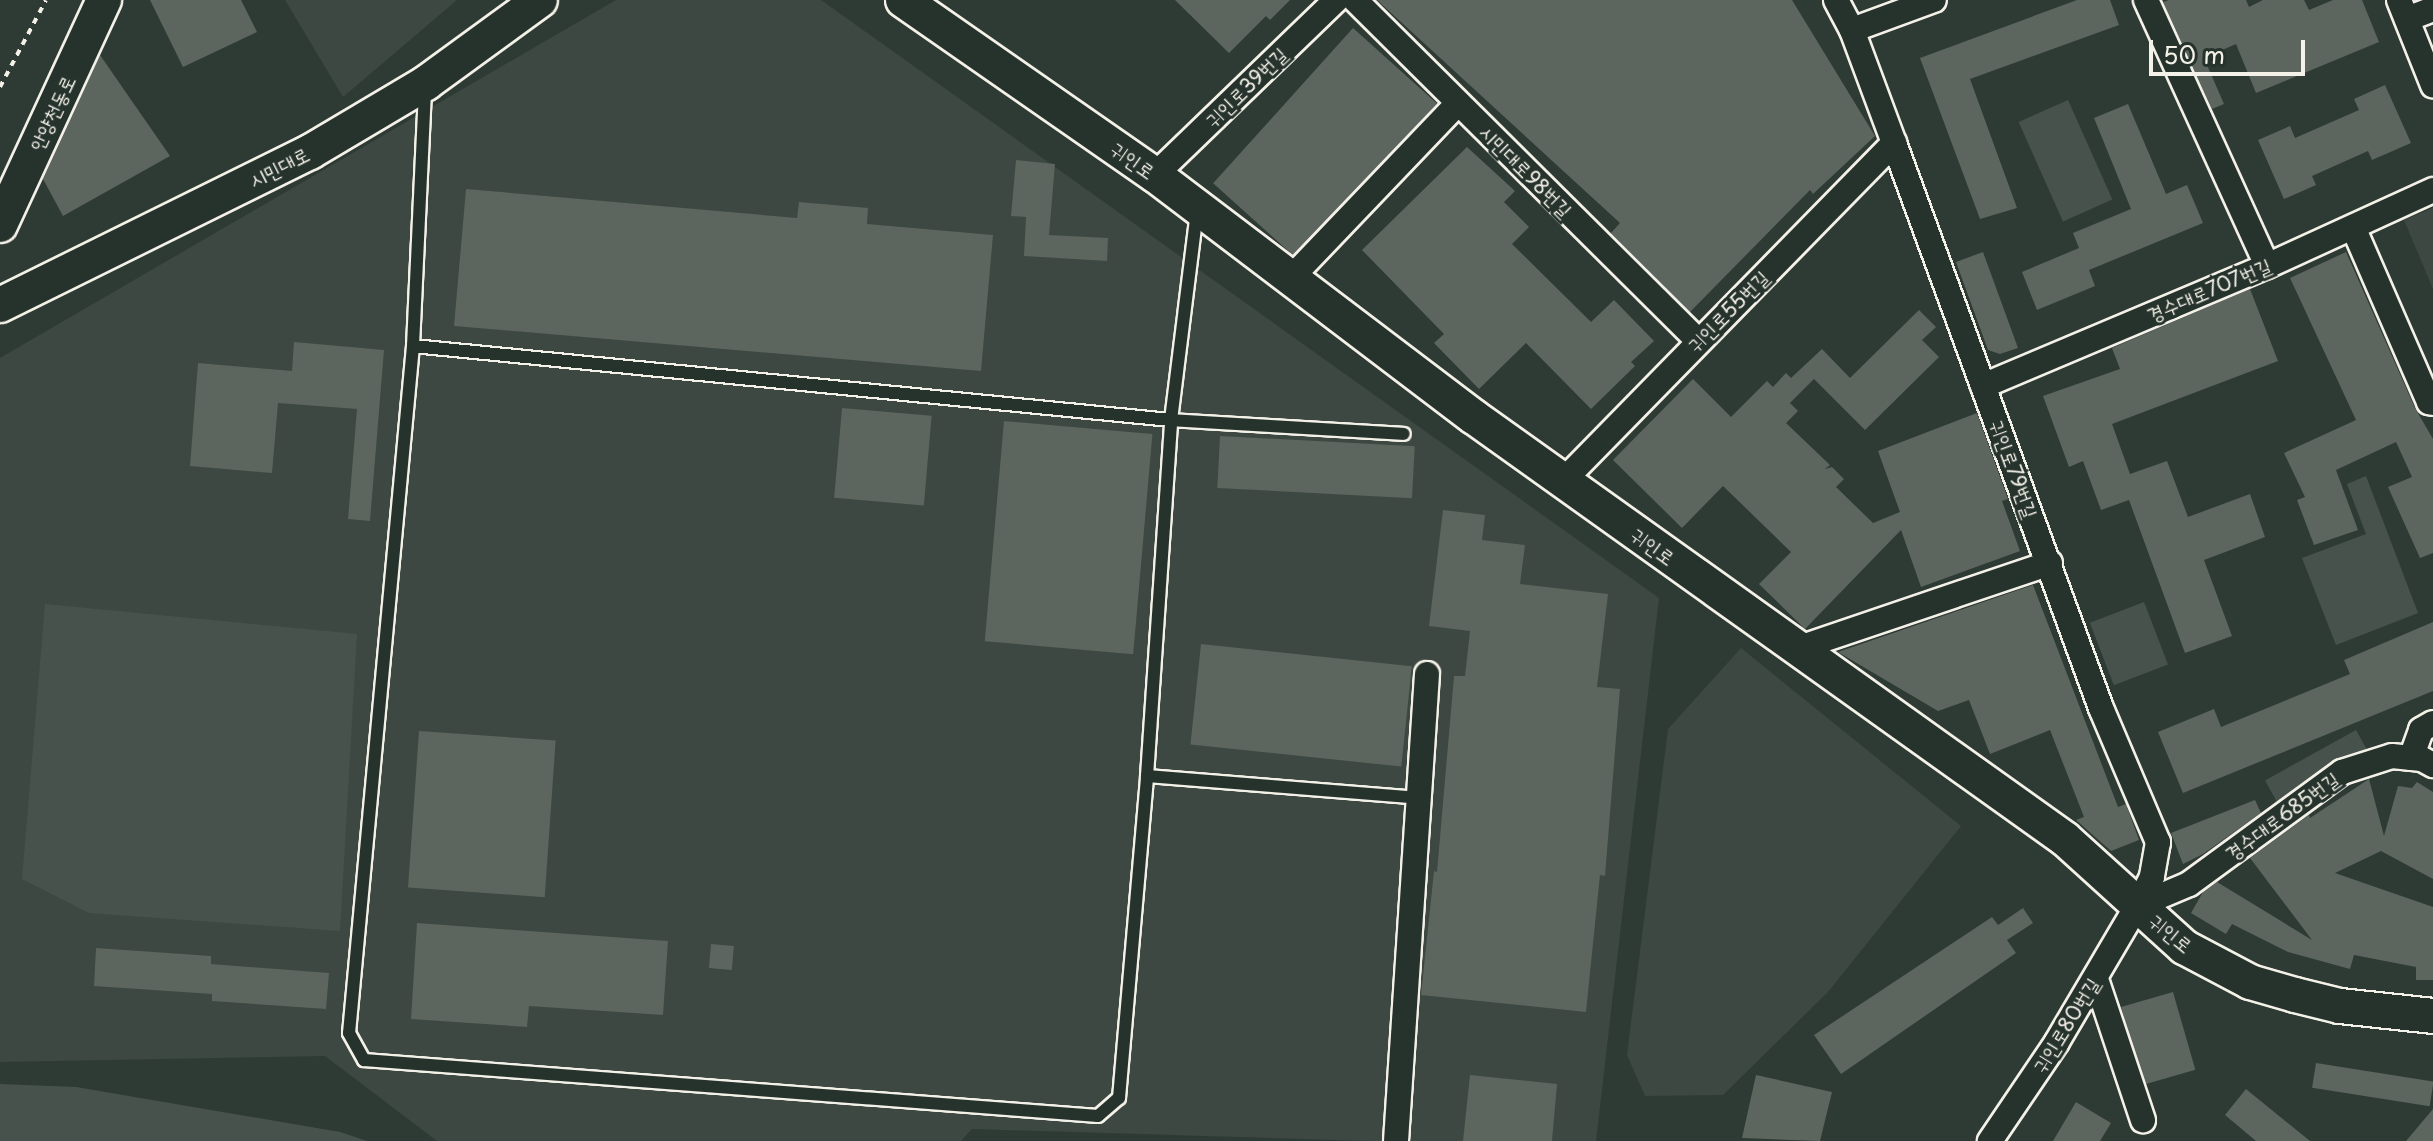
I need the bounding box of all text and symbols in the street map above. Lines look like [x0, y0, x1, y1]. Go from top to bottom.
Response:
scale bar [2153, 24, 2309, 74]
text: 50 m [2163, 36, 2225, 72]
street label: 귀인로39번길 [1200, 42, 1292, 132]
street label: 안양천동로 [24, 71, 80, 155]
street label: 시민대로98번길 [1475, 120, 1577, 222]
street label: 귀인로 [1106, 136, 1160, 184]
street label: 시민대로 [245, 142, 313, 192]
street label: 경수대로707번길 [2143, 253, 2275, 327]
street label: 귀인로55번길 [1682, 265, 1774, 357]
street label: 귀인로79번길 [1985, 416, 2043, 522]
street label: 귀인로 [1626, 522, 1680, 570]
street label: 경수대로685번길 [2220, 767, 2344, 865]
street label: 귀인로 [2145, 908, 2197, 958]
street label: 귀인로80번길 [2027, 973, 2105, 1077]

